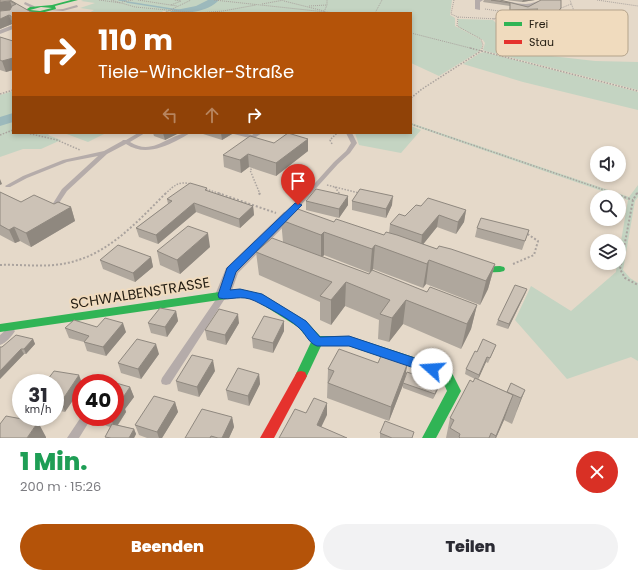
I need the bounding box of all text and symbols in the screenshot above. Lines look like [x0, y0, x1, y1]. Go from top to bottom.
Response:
legend [496, 10, 628, 56]
text: Frei [529, 16, 548, 32]
text: 110 m [98, 21, 173, 60]
icon: right [32, 28, 84, 80]
text: Stau [529, 34, 554, 50]
text: Tiele-Winckler-Straße [98, 59, 294, 84]
icon: left [159, 104, 181, 126]
icon: ahead [201, 104, 223, 126]
icon: right [243, 104, 265, 126]
map controls [590, 146, 626, 270]
button: sound [590, 146, 626, 182]
pin [281, 164, 315, 205]
icon: arrive [287, 170, 309, 192]
button: search [590, 190, 626, 226]
button: layers [590, 234, 626, 270]
street label: SCHWALBENSTRASSE [69, 272, 211, 314]
position arrow [411, 348, 453, 390]
speed limit sign: 40 [72, 374, 124, 426]
text: 31 [28, 381, 48, 409]
text: km/h [25, 402, 51, 417]
text: 1 Min. [20, 445, 87, 478]
button: close [576, 451, 618, 493]
text: 200 m · 15:26 [20, 477, 101, 496]
button: Beenden [20, 524, 315, 570]
button: Teilen [323, 524, 618, 570]

